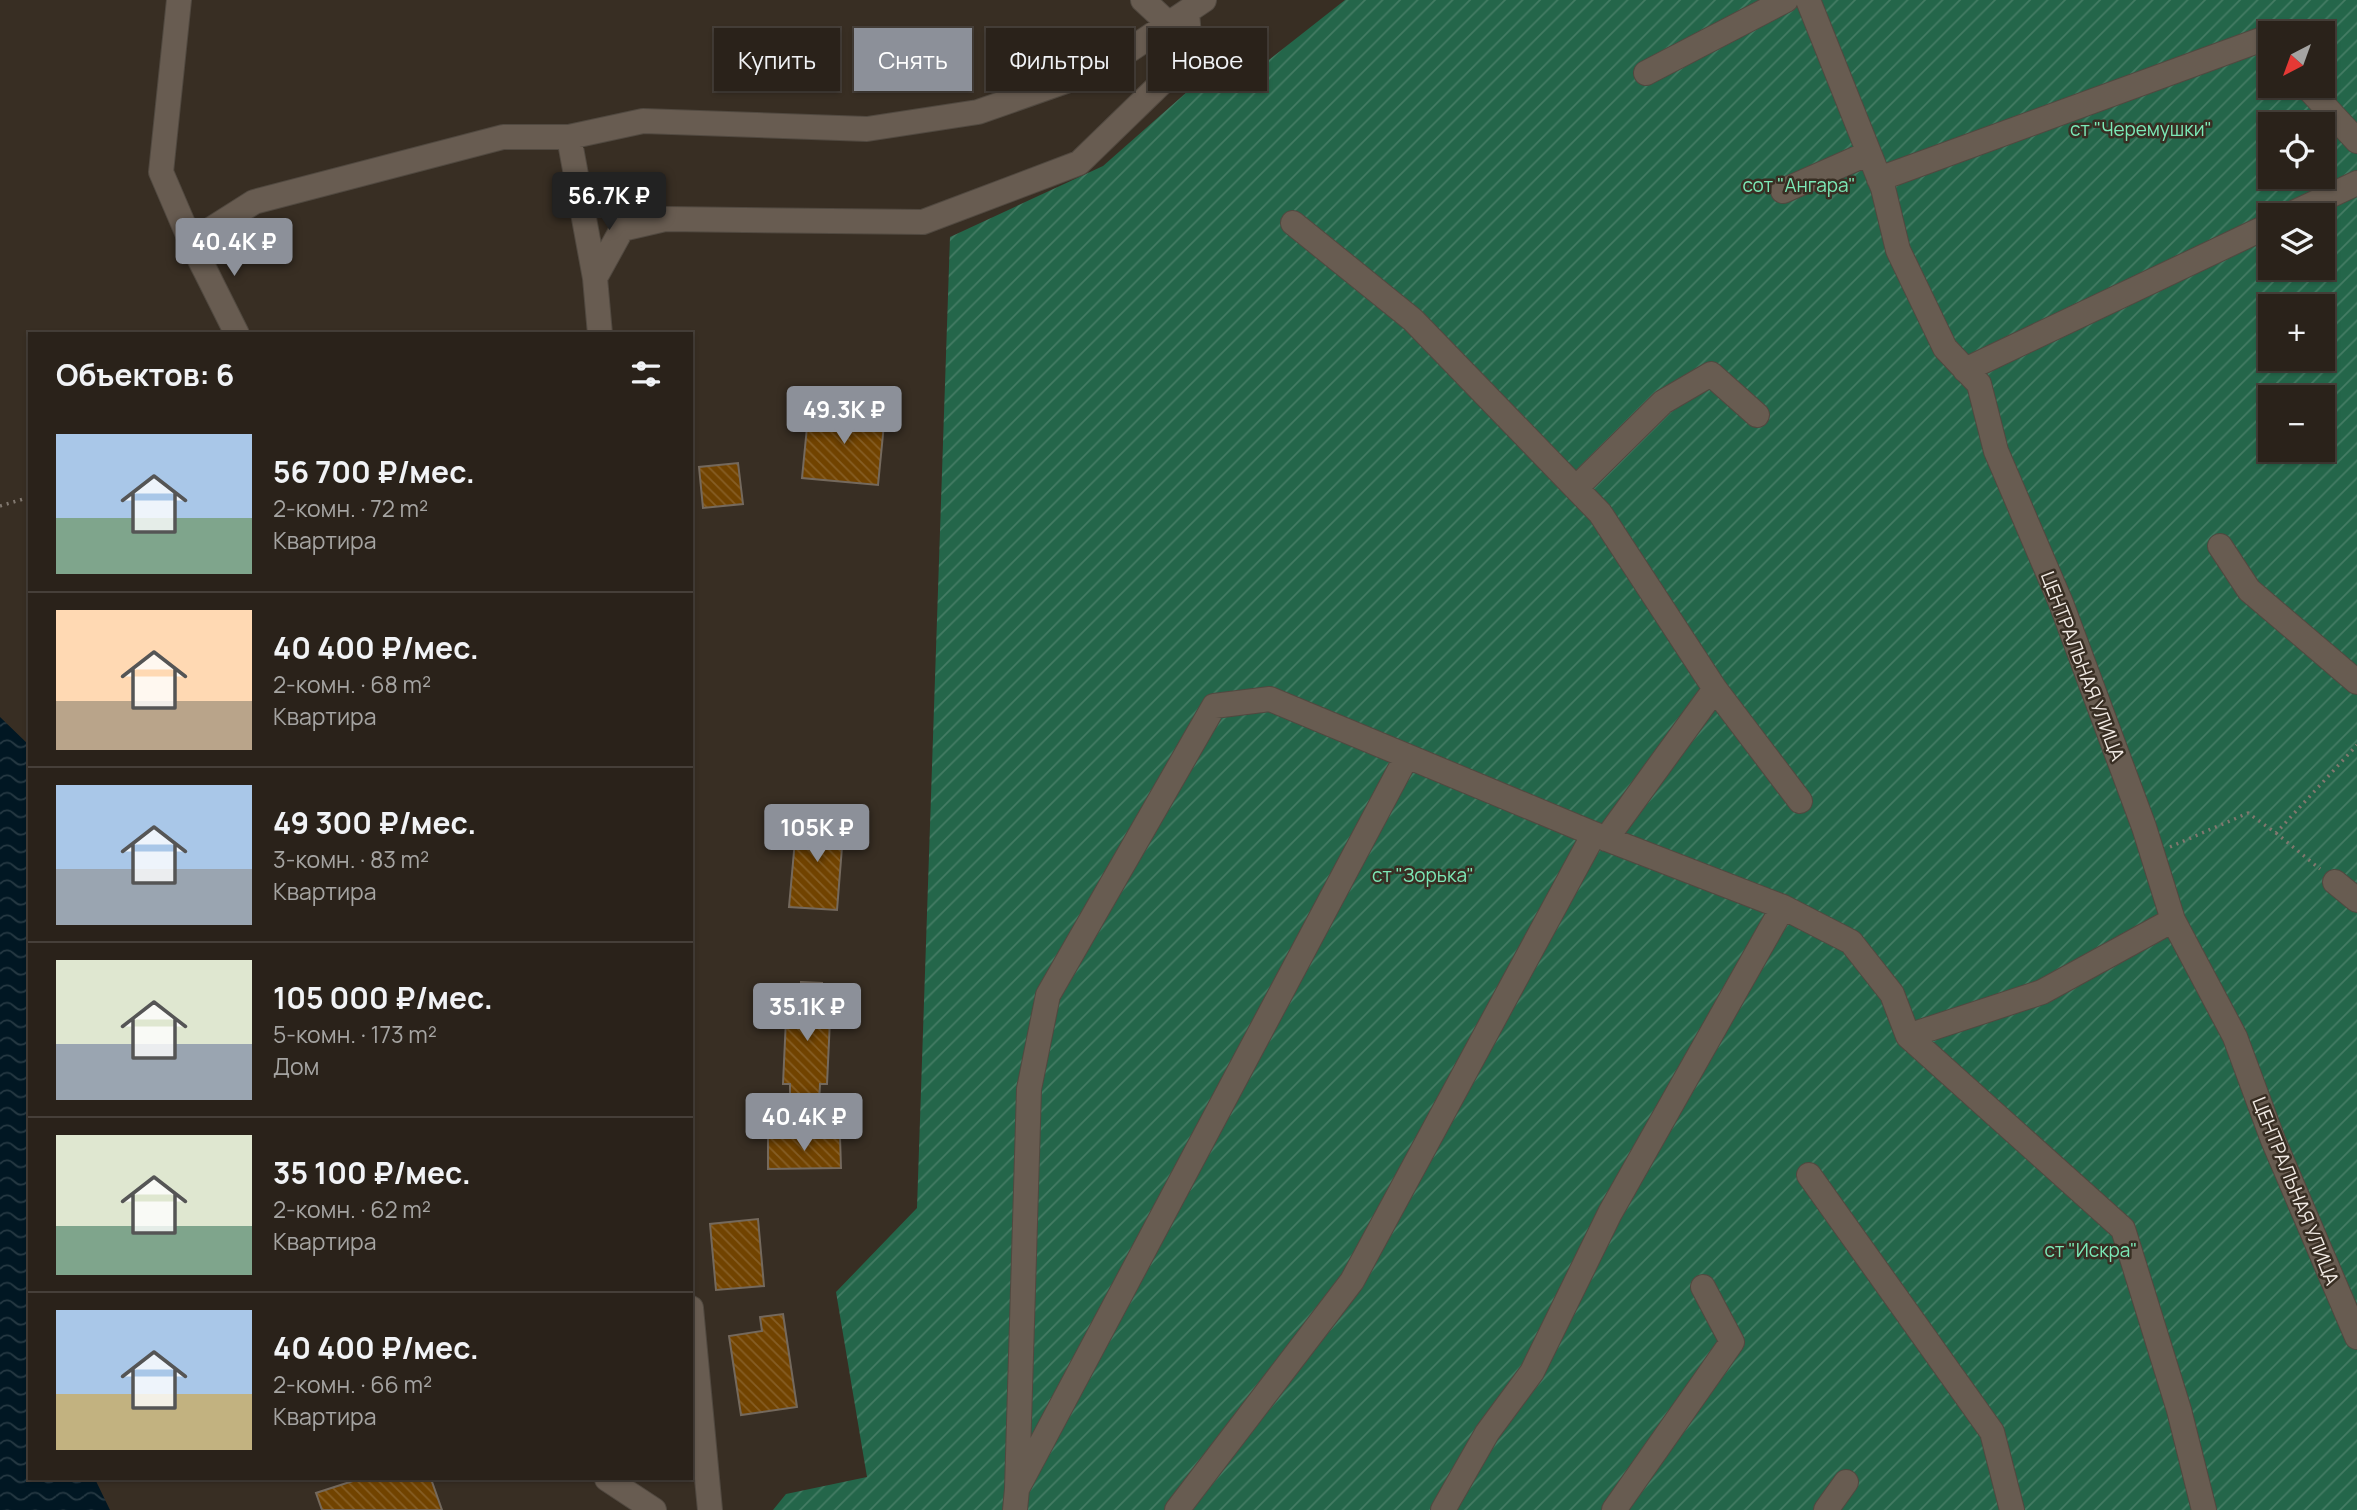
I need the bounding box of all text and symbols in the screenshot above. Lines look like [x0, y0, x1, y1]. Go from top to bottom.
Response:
north arrow [2258, 21, 2334, 98]
map controls [2258, 21, 2335, 462]
chip: Купить [714, 28, 840, 91]
chip: Снять [854, 28, 972, 91]
chip: Фильтры [986, 28, 1134, 91]
chip: Новое [1148, 28, 1267, 91]
button: locate [2258, 112, 2335, 189]
park label: ст "Черемушки" [2070, 116, 2212, 142]
park label: сот "Ангара" [1742, 172, 1856, 198]
pin: 56.7K ₽ [544, 173, 674, 232]
text: 56.7K ₽ [568, 179, 650, 211]
button: layers [2258, 203, 2335, 280]
pin: 40.4K ₽ [169, 218, 299, 278]
text: 40.4K ₽ [192, 225, 276, 257]
button: + [2258, 294, 2335, 371]
text: Объектов: 6 [56, 354, 234, 395]
icon: filters [627, 355, 665, 393]
button: − [2258, 385, 2335, 462]
pin: 49.3K ₽ [779, 386, 909, 446]
text: 49.3K ₽ [803, 393, 885, 425]
text: 56 700 ₽/мес. [273, 451, 475, 492]
icon: home [112, 462, 196, 546]
text: 2-комн. · 72 m² [273, 492, 428, 524]
text: Квартира [273, 524, 377, 556]
street label: ЦЕНТРАЛЬНАЯ УЛИЦА [2035, 568, 2131, 764]
text: 40 400 ₽/мес. [273, 627, 479, 668]
icon: home [112, 638, 196, 722]
text: 2-комн. · 68 m² [273, 668, 431, 700]
text: Квартира [273, 700, 377, 732]
text: 49 300 ₽/мес. [273, 802, 476, 843]
pin: 105K ₽ [760, 804, 874, 864]
text: 105K ₽ [780, 811, 854, 843]
icon: home [112, 813, 196, 897]
text: 3-комн. · 83 m² [273, 843, 429, 875]
park label: ст "Зорька" [1372, 862, 1474, 888]
text: Квартира [273, 875, 377, 907]
text: 105 000 ₽/мес. [273, 977, 493, 1018]
pin: 35.1K ₽ [742, 984, 872, 1043]
icon: home [112, 988, 196, 1072]
text: 35.1K ₽ [769, 990, 845, 1022]
text: 5-комн. · 173 m² [273, 1018, 437, 1050]
text: Дом [273, 1050, 319, 1082]
street label: ЦЕНТРАЛЬНАЯ УЛИЦА [2246, 1093, 2346, 1289]
pin: 40.4K ₽ [739, 1094, 869, 1153]
text: 40.4K ₽ [762, 1100, 846, 1132]
text: 35 100 ₽/мес. [273, 1152, 471, 1193]
icon: home [112, 1163, 196, 1247]
text: 2-комн. · 62 m² [273, 1193, 431, 1225]
text: Квартира [273, 1225, 377, 1257]
park label: ст "Искра" [2045, 1237, 2137, 1263]
text: 40 400 ₽/мес. [273, 1327, 479, 1368]
icon: home [112, 1338, 196, 1422]
text: 2-комн. · 66 m² [273, 1368, 432, 1400]
text: Квартира [273, 1400, 377, 1432]

